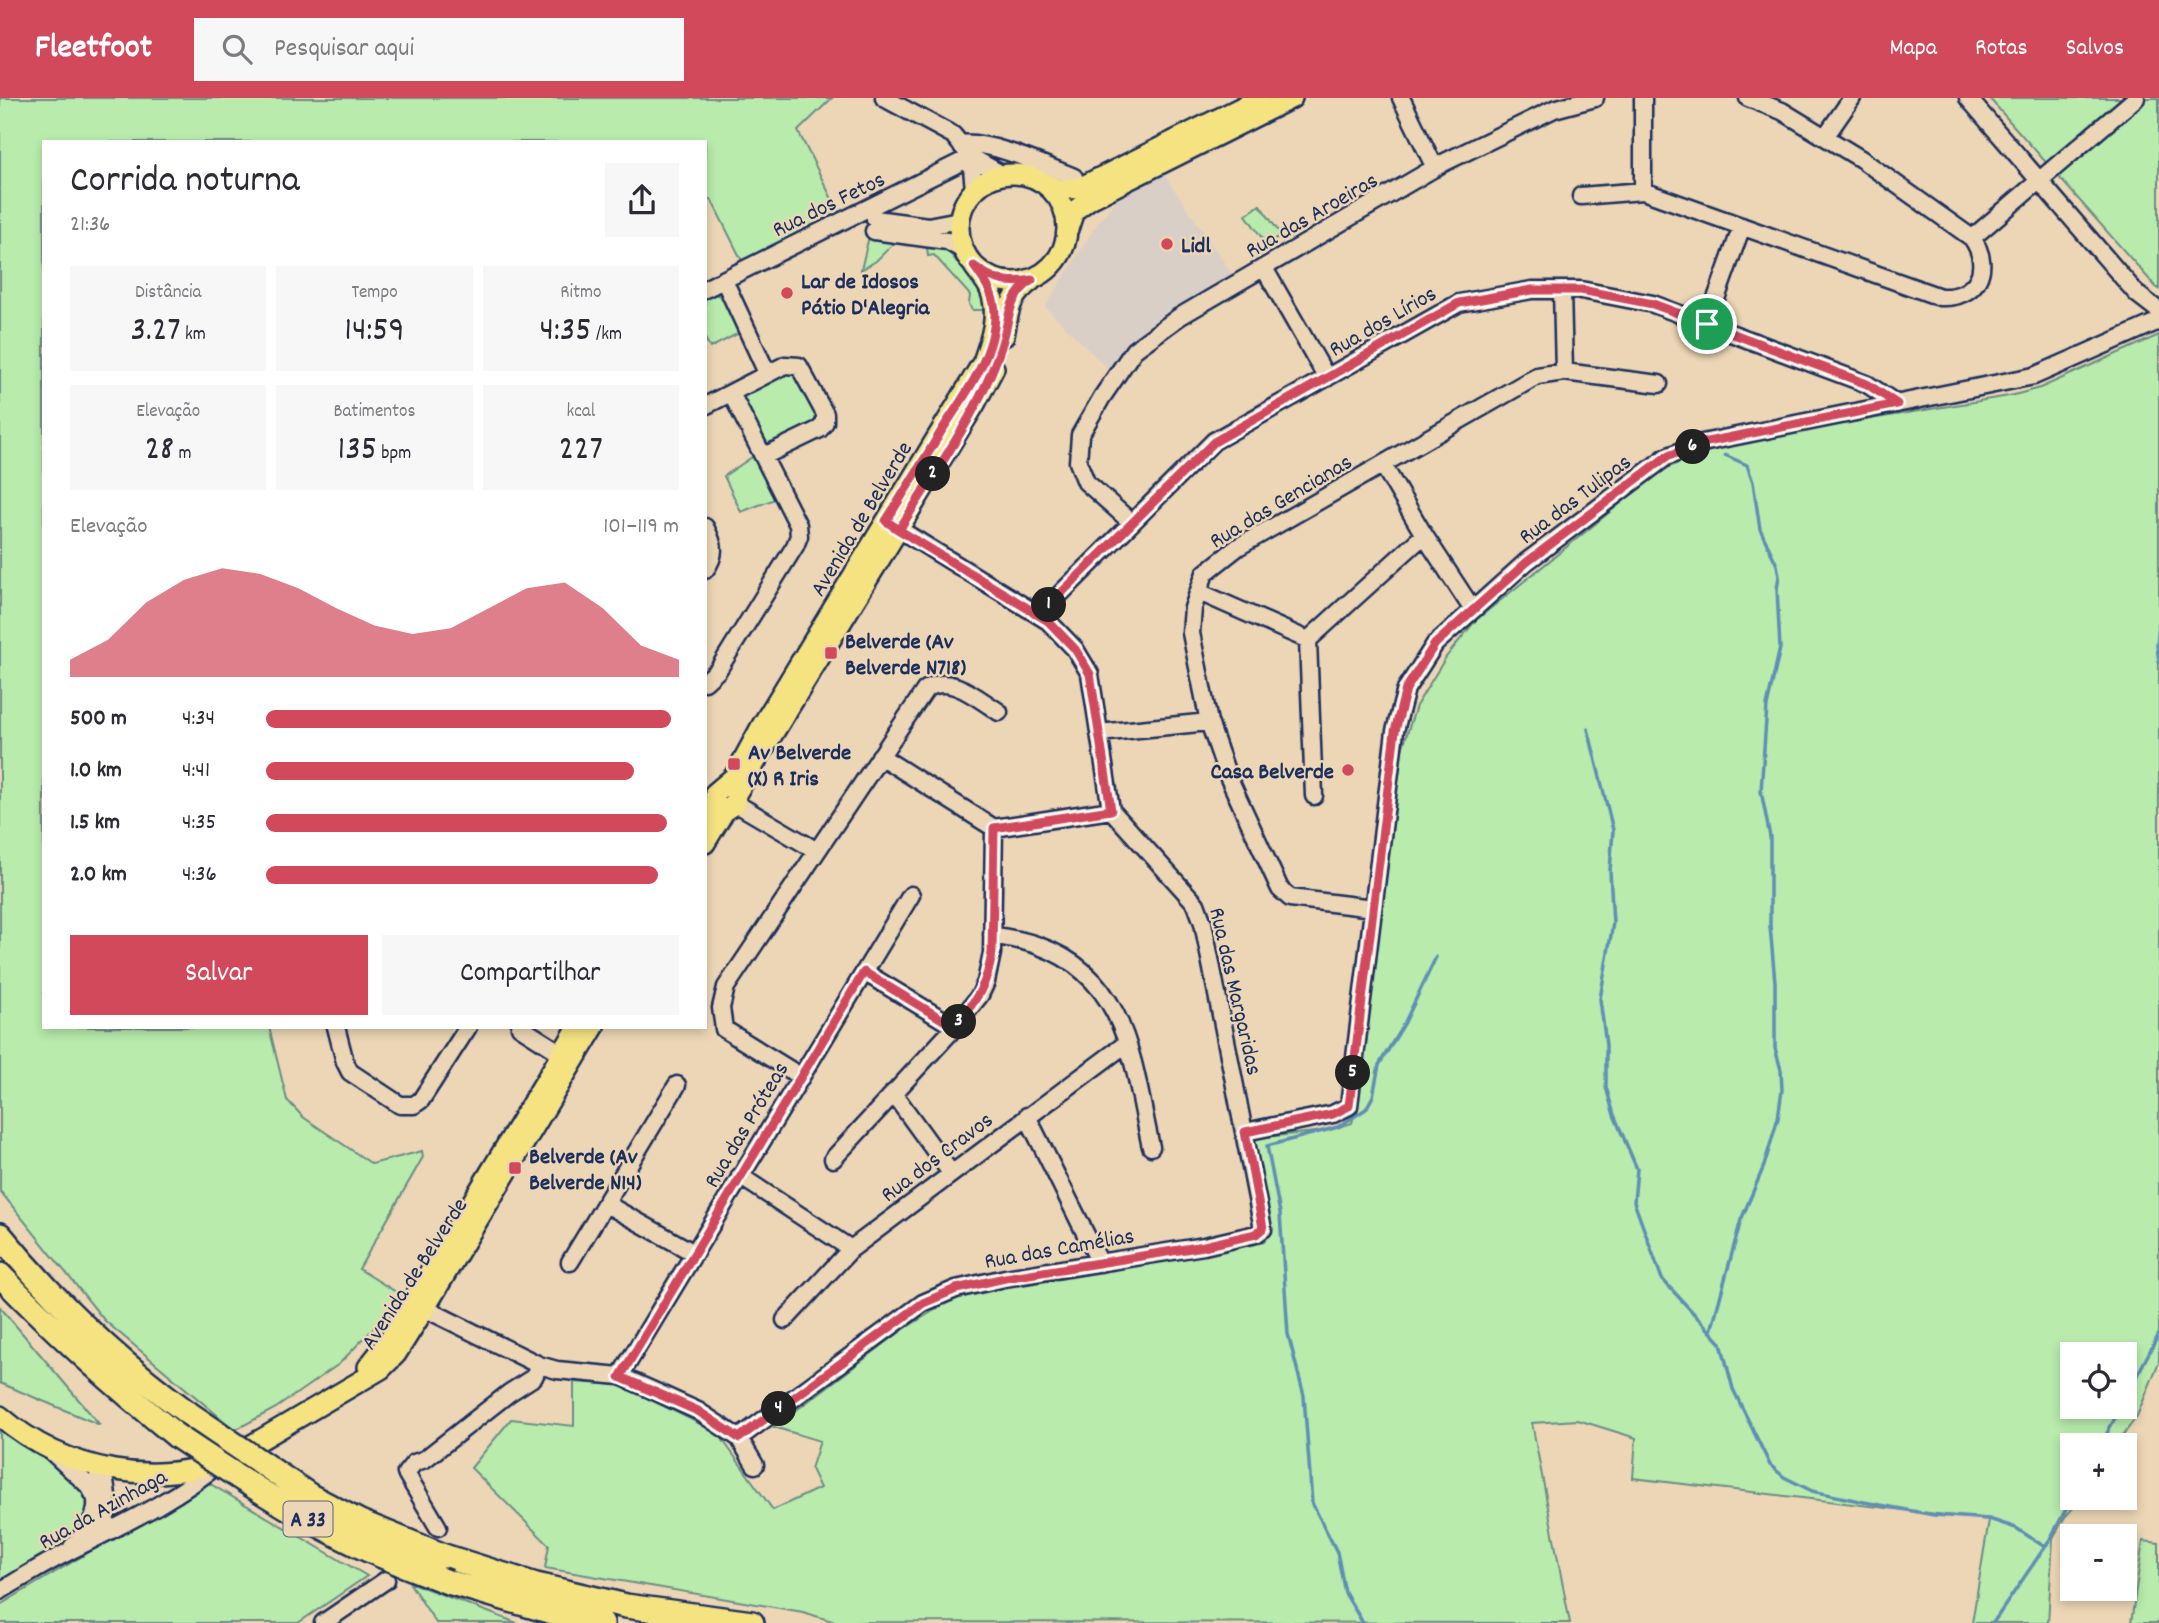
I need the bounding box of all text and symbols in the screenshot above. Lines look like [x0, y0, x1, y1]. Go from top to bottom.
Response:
search box [194, 18, 684, 81]
text: Fleetfoot [35, 26, 152, 73]
icon: search [218, 30, 256, 68]
text: Pesquisar aqui [274, 31, 414, 68]
text: Mapa [1889, 32, 1937, 66]
text: Rotas [1975, 32, 2028, 66]
text: Salvos [2066, 32, 2124, 66]
text: Corrida noturna [70, 155, 300, 210]
button: share [605, 163, 679, 237]
street label: Rua dos Fetos [768, 165, 892, 248]
street label: Rua das Aroeiras [1240, 166, 1385, 268]
text: 21:36 [70, 209, 110, 242]
place label: Lidl [1181, 231, 1211, 264]
marker: Lidl [1159, 236, 1175, 252]
place label: Lar de Idosos Pátio D'Alegria [801, 267, 930, 326]
street label: Rua dos Lírios [1324, 279, 1444, 367]
text: Distância [135, 280, 201, 307]
text: Tempo [351, 280, 398, 307]
text: Ritmo [560, 280, 601, 307]
marker: Lar de Idosos Pátio D'Alegria [779, 285, 795, 301]
pin [1677, 294, 1737, 354]
icon: arrive [1688, 305, 1726, 343]
text: 3.27 [131, 307, 181, 357]
text: 14:59 [344, 307, 405, 357]
text: 4:35 [539, 307, 592, 357]
text: km [181, 322, 206, 349]
text: /km [592, 322, 622, 349]
text: Elevação [136, 399, 200, 426]
text: Batimentos [333, 399, 416, 426]
text: kcal [566, 399, 595, 426]
text: 28 [145, 426, 174, 476]
text: 135 [338, 426, 377, 476]
text: 227 [559, 426, 603, 476]
pin: 6 [1676, 430, 1710, 464]
text: 6 [1688, 433, 1697, 460]
street label: Avenida de Belverde [804, 436, 922, 604]
text: m [174, 441, 192, 468]
text: bpm [377, 441, 411, 468]
street label: Rua das Gencianas [1204, 447, 1359, 559]
street label: Rua das Tulipas [1513, 447, 1639, 554]
pin: 2 [916, 456, 950, 492]
text: 2 [928, 460, 937, 487]
text: Elevação [70, 511, 147, 544]
text: 101–119 m [603, 511, 679, 544]
pin: 1 [1032, 588, 1066, 622]
text: 1 [1046, 591, 1051, 618]
place label: Belverde (Av Belverde N718) [845, 627, 966, 686]
marker: Belverde (Av Belverde N718) [823, 645, 839, 661]
text: 500 m [70, 703, 127, 736]
text: 4:34 [182, 703, 215, 736]
place label: Av Belverde (X) R Iris [748, 738, 851, 797]
text: 1.0 km [70, 755, 122, 788]
text: 4:41 [182, 755, 210, 788]
marker: Av Belverde (X) R Iris [726, 756, 742, 772]
place label: Casa Belverde [1210, 757, 1334, 790]
marker: Casa Belverde [1340, 762, 1356, 778]
text: 1.5 km [70, 807, 120, 840]
text: 4:35 [182, 807, 216, 840]
text: 2.0 km [70, 859, 127, 892]
text: 4:36 [182, 859, 217, 892]
street label: Rua das Margaridas [1198, 905, 1269, 1079]
button: Salvar [70, 935, 368, 1015]
button: Compartilhar [382, 935, 679, 1015]
pin: 3 [942, 1004, 976, 1040]
text: 3 [954, 1008, 963, 1035]
street label: Rua das Próteas [697, 1056, 799, 1195]
pin: 5 [1336, 1056, 1370, 1090]
text: 5 [1348, 1059, 1357, 1086]
street label: Rua dos Cravos [875, 1105, 1001, 1212]
place label: Belverde (Av Belverde N14) [529, 1142, 642, 1201]
marker: Belverde (Av Belverde N14) [507, 1160, 523, 1176]
street label: Avenida de Belverde [354, 1192, 478, 1358]
street label: Rua das Camélias [982, 1221, 1137, 1280]
map controls [2060, 1342, 2137, 1601]
button: locate [2060, 1342, 2137, 1419]
pin: 4 [762, 1392, 796, 1426]
text: 4 [775, 1395, 782, 1422]
button: + [2060, 1433, 2137, 1510]
street label: Rua da Azinhaga [33, 1462, 175, 1560]
road number: A 33 [284, 1502, 332, 1536]
button: − [2060, 1524, 2137, 1601]

